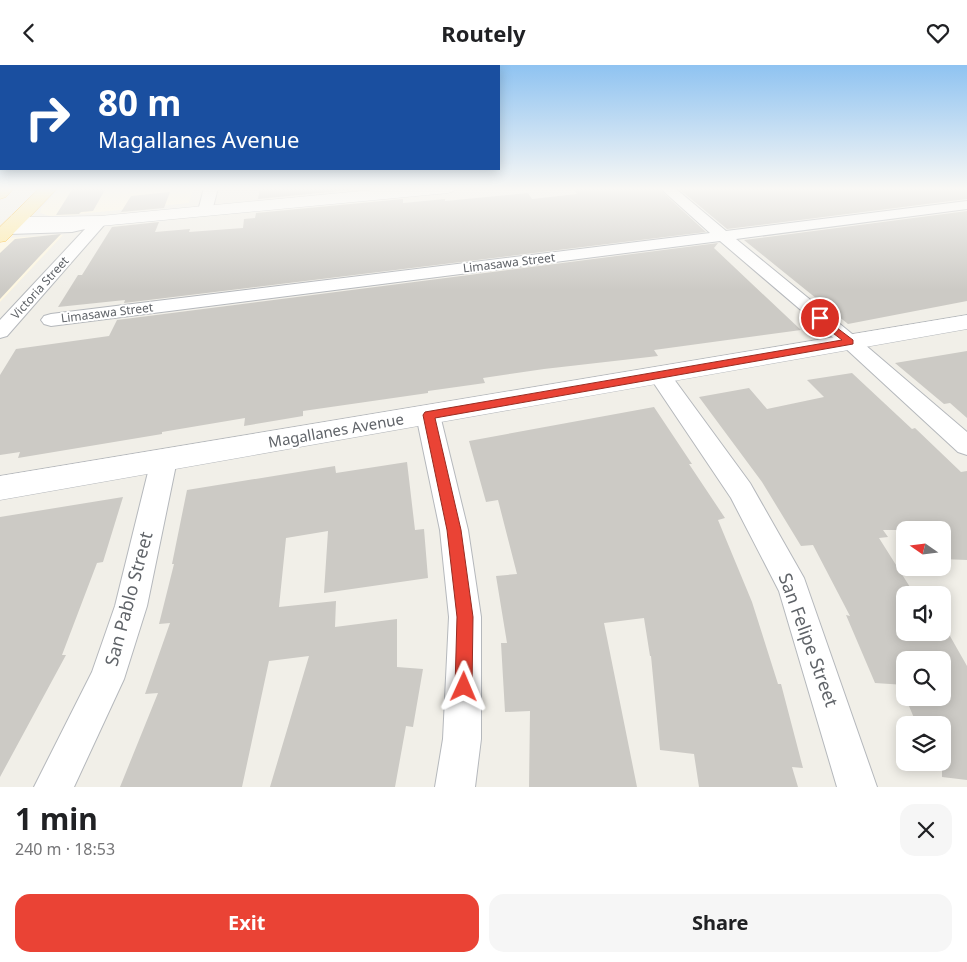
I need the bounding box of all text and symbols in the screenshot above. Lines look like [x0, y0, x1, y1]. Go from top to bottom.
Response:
text: Routely [441, 18, 526, 48]
icon: back [15, 19, 43, 47]
icon: heart [924, 19, 952, 47]
text: 80 m [98, 79, 181, 126]
icon: right [15, 85, 80, 150]
text: Magallanes Avenue [98, 124, 299, 154]
street label: Limasawa Street [462, 248, 557, 277]
street label: Victoria Street [7, 252, 73, 323]
pin [799, 297, 841, 339]
street label: Limasawa Street [60, 298, 155, 327]
icon: arrive [806, 304, 834, 332]
street label: Magallanes Avenue [266, 408, 405, 452]
north arrow [896, 521, 951, 576]
map controls [896, 521, 951, 771]
street label: San Pablo Street [99, 528, 158, 669]
street label: San Felipe Street [774, 569, 844, 710]
button: sound [896, 586, 951, 641]
button: search [896, 651, 951, 706]
position arrow [437, 660, 489, 712]
button: layers [896, 716, 951, 771]
text: 1 min [15, 798, 98, 839]
button: close [900, 804, 952, 856]
text: 240 m · 18:53 [15, 838, 115, 860]
button: Exit [15, 894, 479, 952]
button: Share [489, 894, 952, 952]

